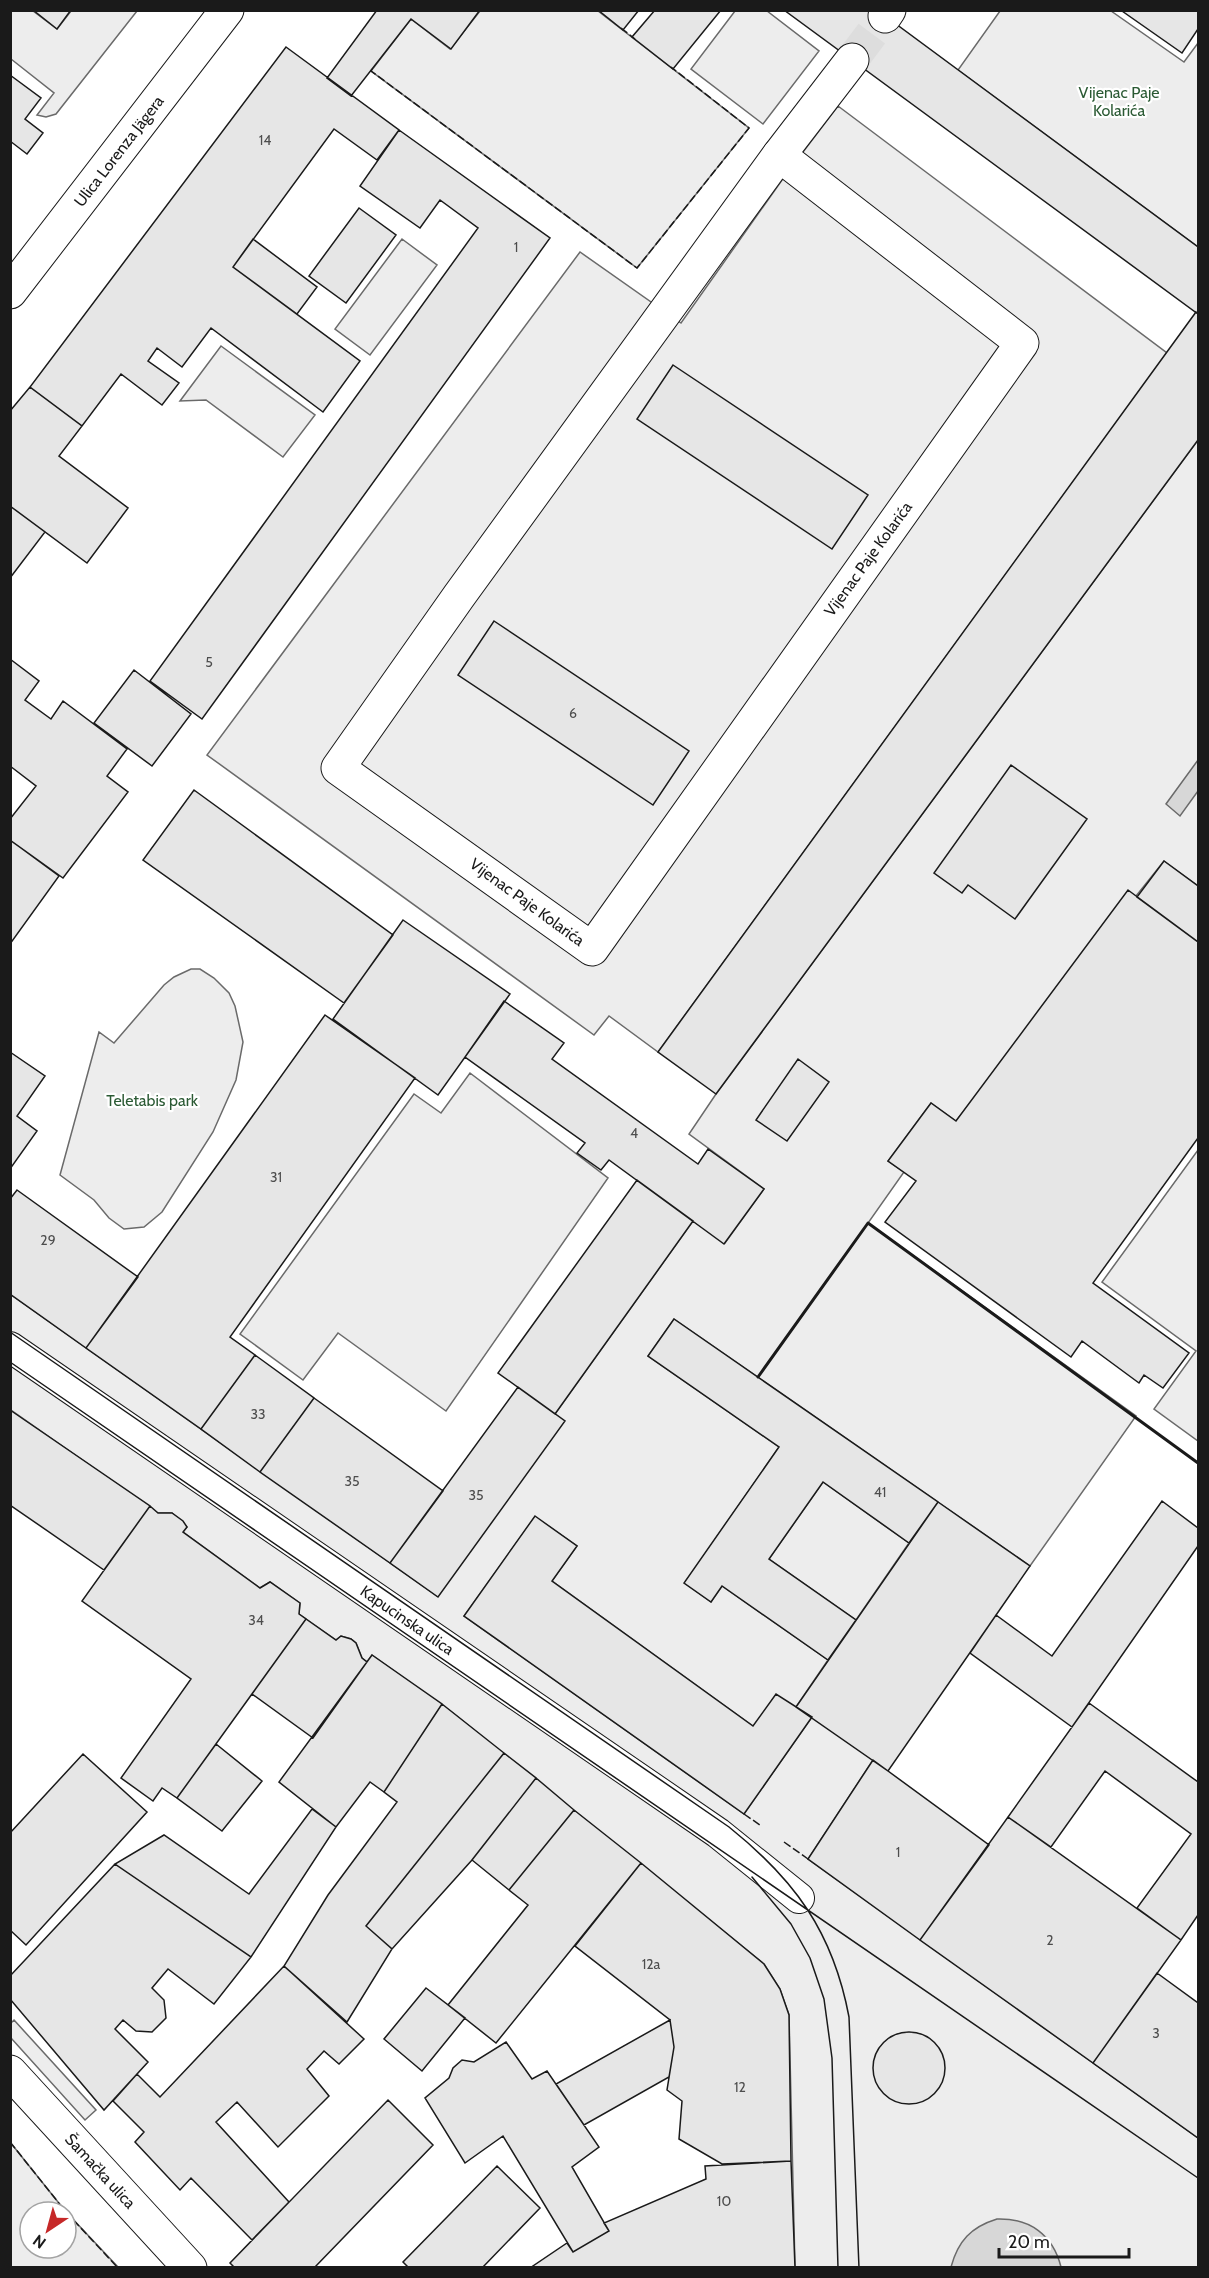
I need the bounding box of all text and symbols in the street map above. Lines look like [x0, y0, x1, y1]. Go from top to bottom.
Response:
park label: Vijenac Paje Kolarića [1078, 83, 1160, 120]
street label: Ulica Lorenza Jägera [70, 91, 167, 210]
house number: 14 [259, 131, 271, 149]
house number: 1 [514, 238, 518, 256]
street label: Vijenac Paje Kolarića [820, 498, 916, 620]
house number: 5 [205, 653, 213, 671]
house number: 6 [569, 704, 577, 722]
street label: Vijenac Paje Kolarića [466, 854, 588, 950]
park label: Teletabis park [106, 1091, 199, 1110]
house number: 4 [630, 1124, 638, 1142]
house number: 31 [270, 1168, 282, 1186]
house number: 29 [40, 1231, 56, 1249]
house number: 33 [250, 1405, 266, 1423]
house number: 35 [344, 1472, 360, 1490]
house number: 41 [874, 1483, 886, 1501]
house number: 35 [468, 1486, 484, 1504]
street label: Kapucinska ulica [357, 1581, 458, 1659]
house number: 34 [248, 1611, 264, 1629]
house number: 1 [896, 1843, 900, 1861]
house number: 2 [1046, 1931, 1054, 1949]
house number: 12a [642, 1955, 661, 1973]
house number: 3 [1152, 2024, 1160, 2042]
house number: 12 [734, 2078, 746, 2096]
street label: Šamačka ulica [62, 2129, 140, 2212]
house number: 10 [717, 2192, 731, 2210]
north arrow [18, 2200, 78, 2260]
scale bar [999, 2221, 1130, 2259]
text: N [29, 2231, 50, 2253]
text: 20 m [1008, 2231, 1050, 2253]

